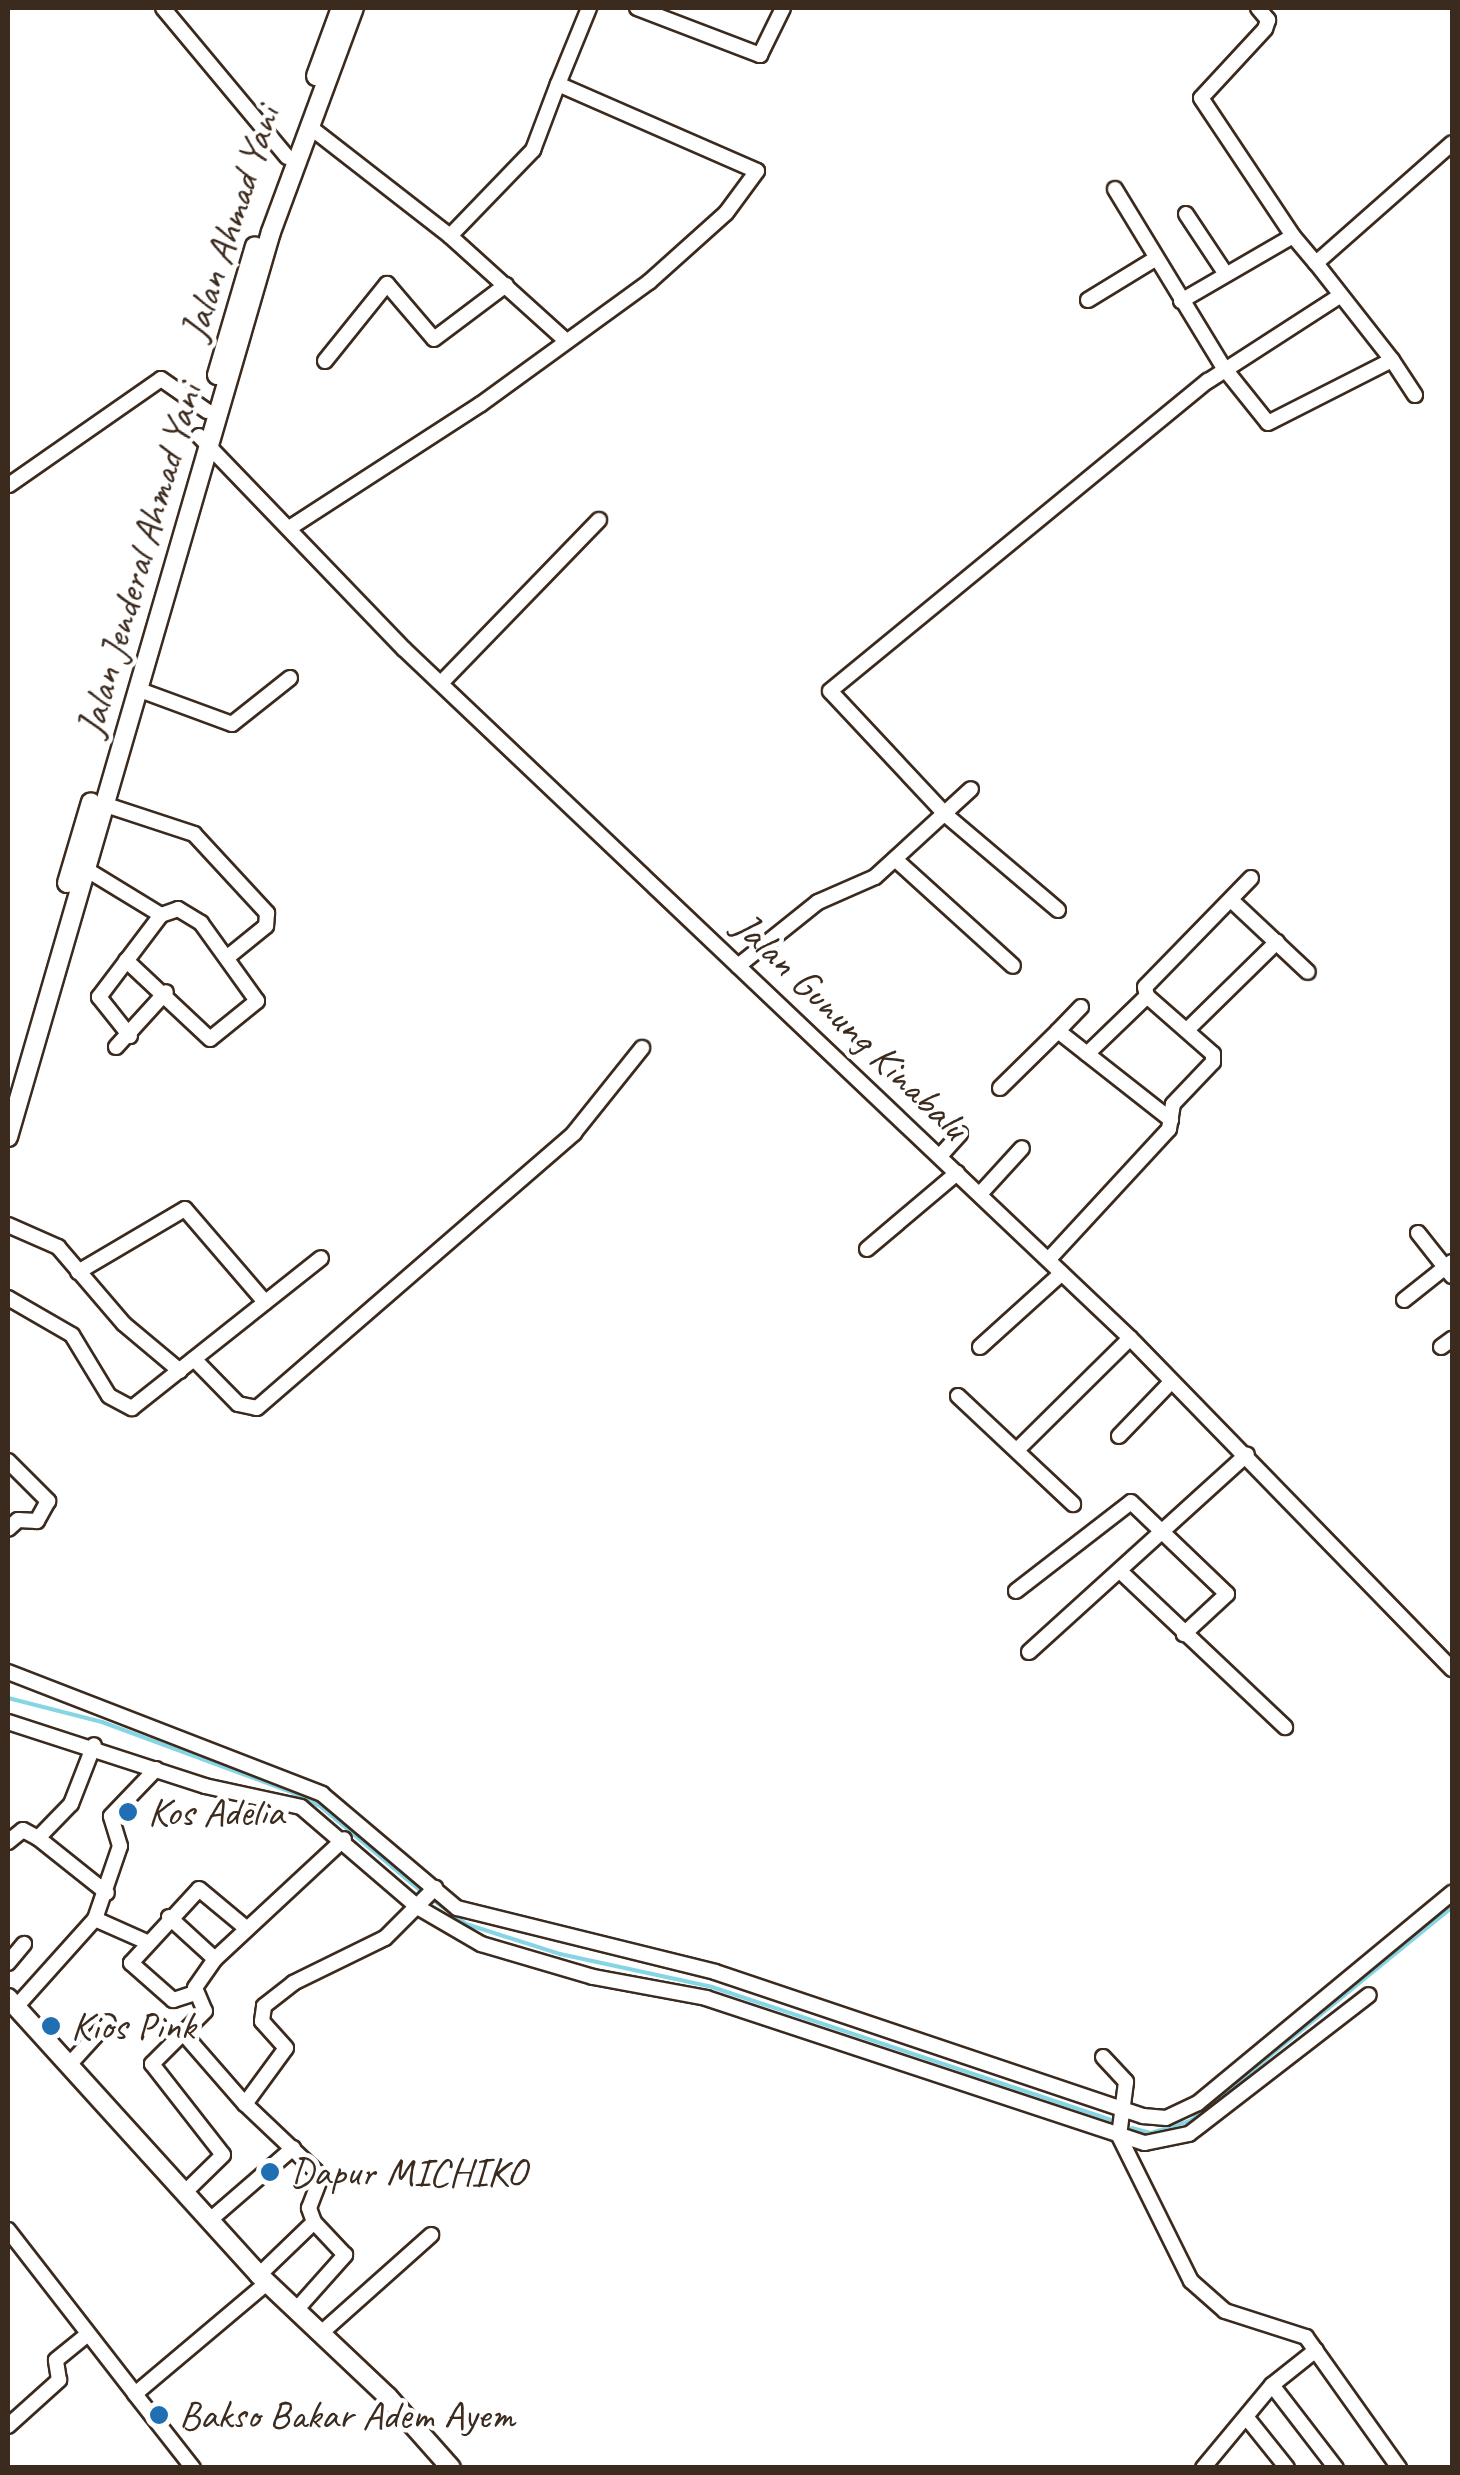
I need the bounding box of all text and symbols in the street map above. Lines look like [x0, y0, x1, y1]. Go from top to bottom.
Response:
street label: Jalan Ahmad Yani [169, 99, 291, 347]
street label: Jalan Jenderal Ahmad Yani [66, 378, 212, 742]
street label: Jalan Gunung Kinabalu [724, 902, 978, 1150]
place label: Kos Adelia [148, 1788, 283, 1836]
marker: Kos Adelia [117, 1801, 139, 1823]
place label: Kios Pink [71, 2002, 195, 2050]
marker: Kios Pink [40, 2015, 62, 2037]
place label: Dapur MICHIKO [290, 2148, 527, 2196]
marker: Dapur MICHIKO [259, 2161, 281, 2183]
place label: Bakso Bakar Adem Ayem [179, 2391, 516, 2439]
marker: Bakso Bakar Adem Ayem [148, 2404, 170, 2426]

